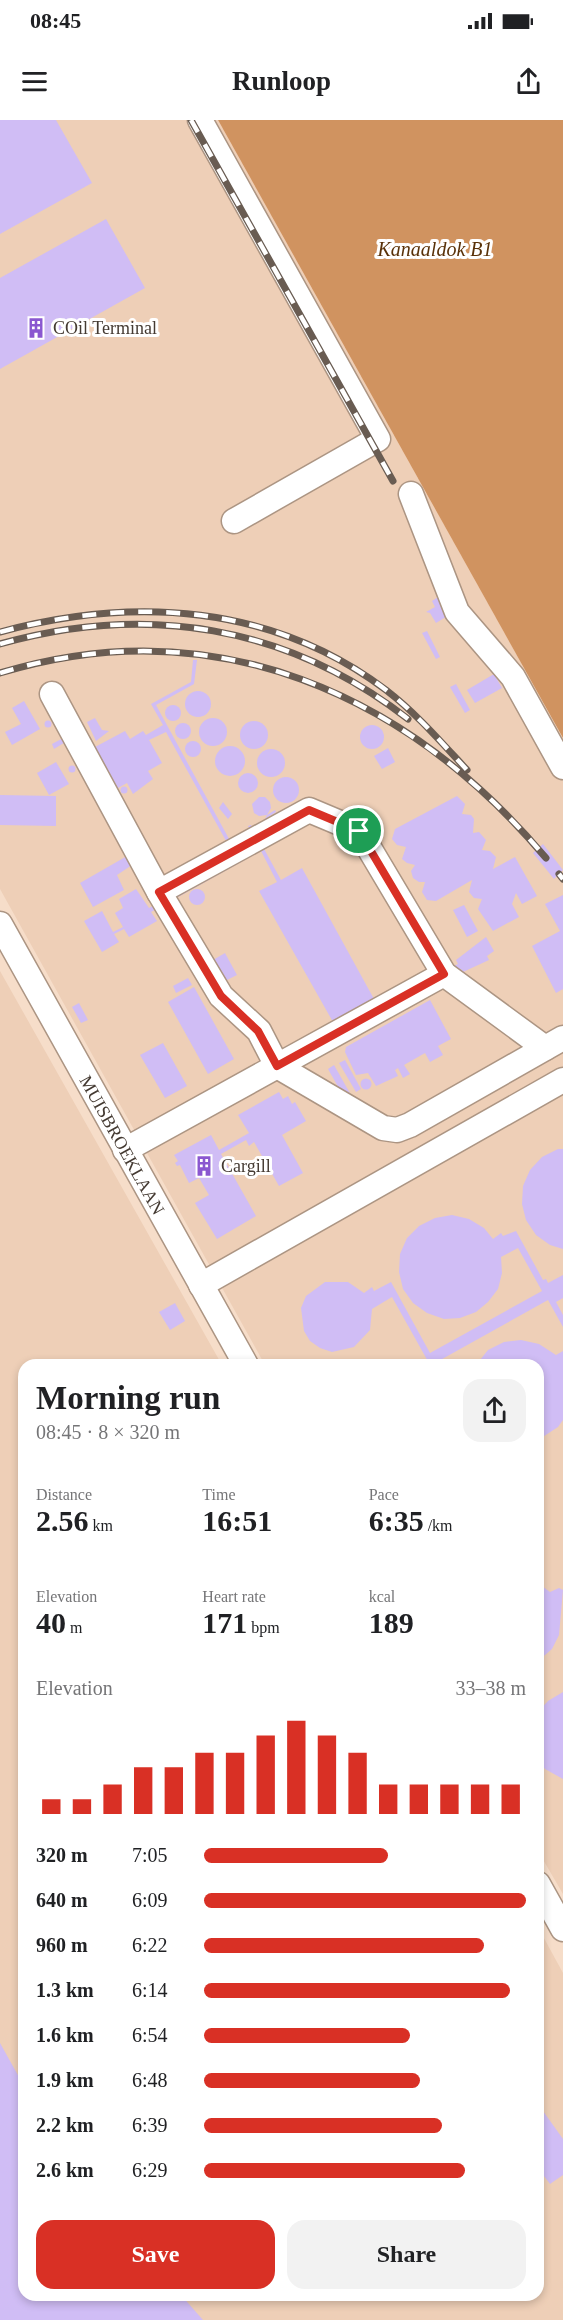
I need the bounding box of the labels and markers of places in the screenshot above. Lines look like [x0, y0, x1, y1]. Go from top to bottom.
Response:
building icon: COil Terminal [24, 316, 48, 340]
place label: COil Terminal [53, 318, 157, 338]
pin [333, 805, 384, 856]
building icon: Cargill [192, 1154, 216, 1178]
place label: Cargill [221, 1156, 271, 1176]

